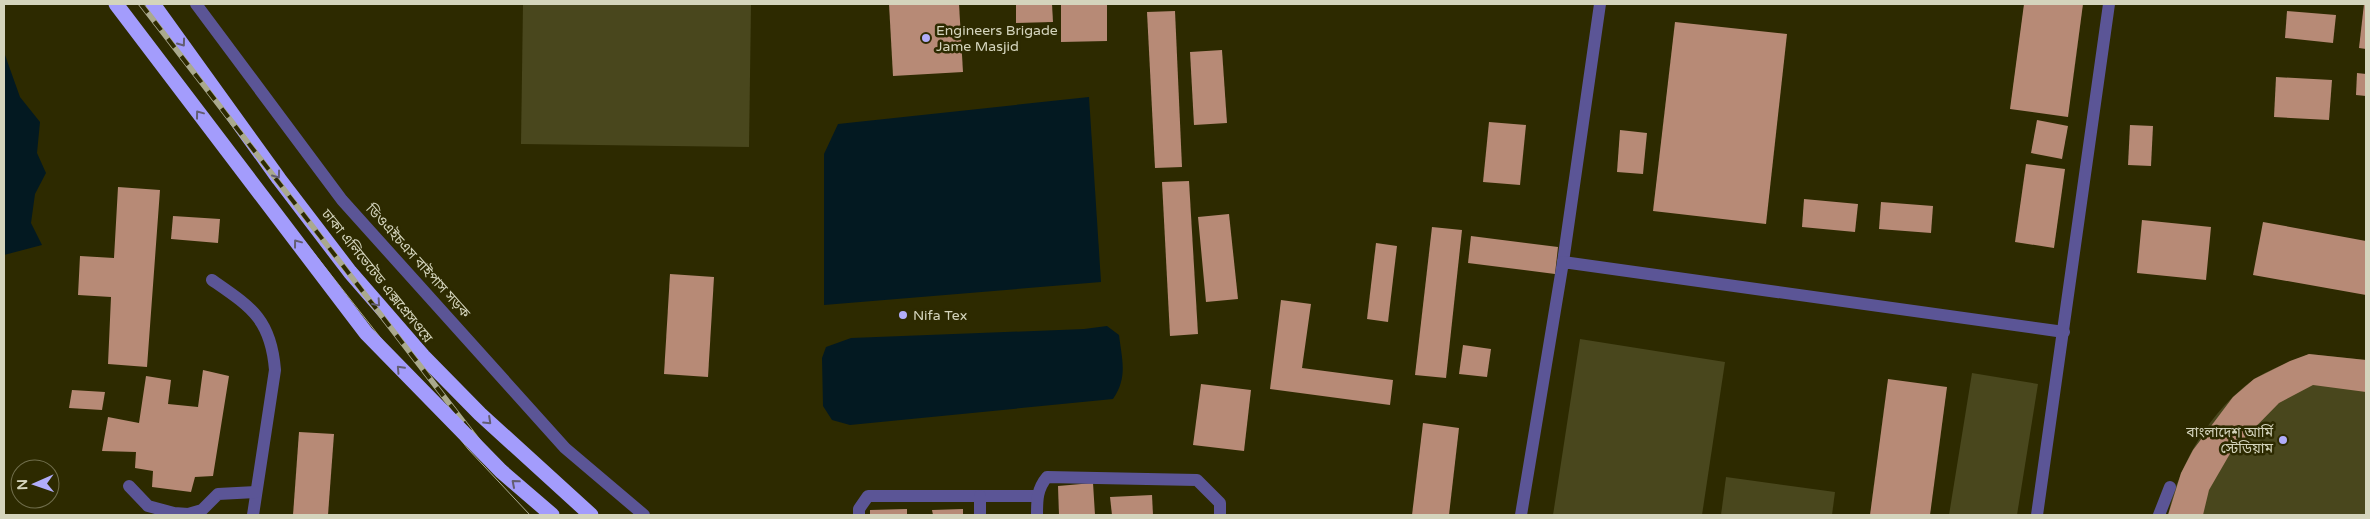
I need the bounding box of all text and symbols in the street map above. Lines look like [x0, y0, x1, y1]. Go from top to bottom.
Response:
place label: Engineers Brigade Jame Masjid [936, 22, 1058, 55]
marker: Engineers Brigade Jame Masjid [920, 32, 932, 44]
one-way arrow [176, 37, 185, 47]
one-way arrow [196, 110, 205, 119]
one-way arrow [271, 169, 280, 179]
street label: ডিওএইচএস বাইপাস সড়ক [362, 200, 474, 322]
street label: ঢাকা এলিভেটেড এক্সপ্রেসওয়ে [317, 205, 436, 346]
one-way arrow [294, 239, 303, 249]
one-way arrow [371, 298, 380, 307]
place label: Nifa Tex [913, 307, 967, 324]
marker: Nifa Tex [897, 309, 909, 321]
one-way arrow [397, 365, 406, 374]
one-way arrow [483, 415, 492, 424]
place label: বাংলাদেশ আর্মি স্টেডিয়াম [2185, 423, 2274, 457]
marker: বাংলাদেশ আর্মি স্টেডিয়াম [2277, 434, 2289, 446]
north arrow [10, 459, 60, 509]
text: N [14, 479, 31, 490]
one-way arrow [512, 480, 521, 489]

